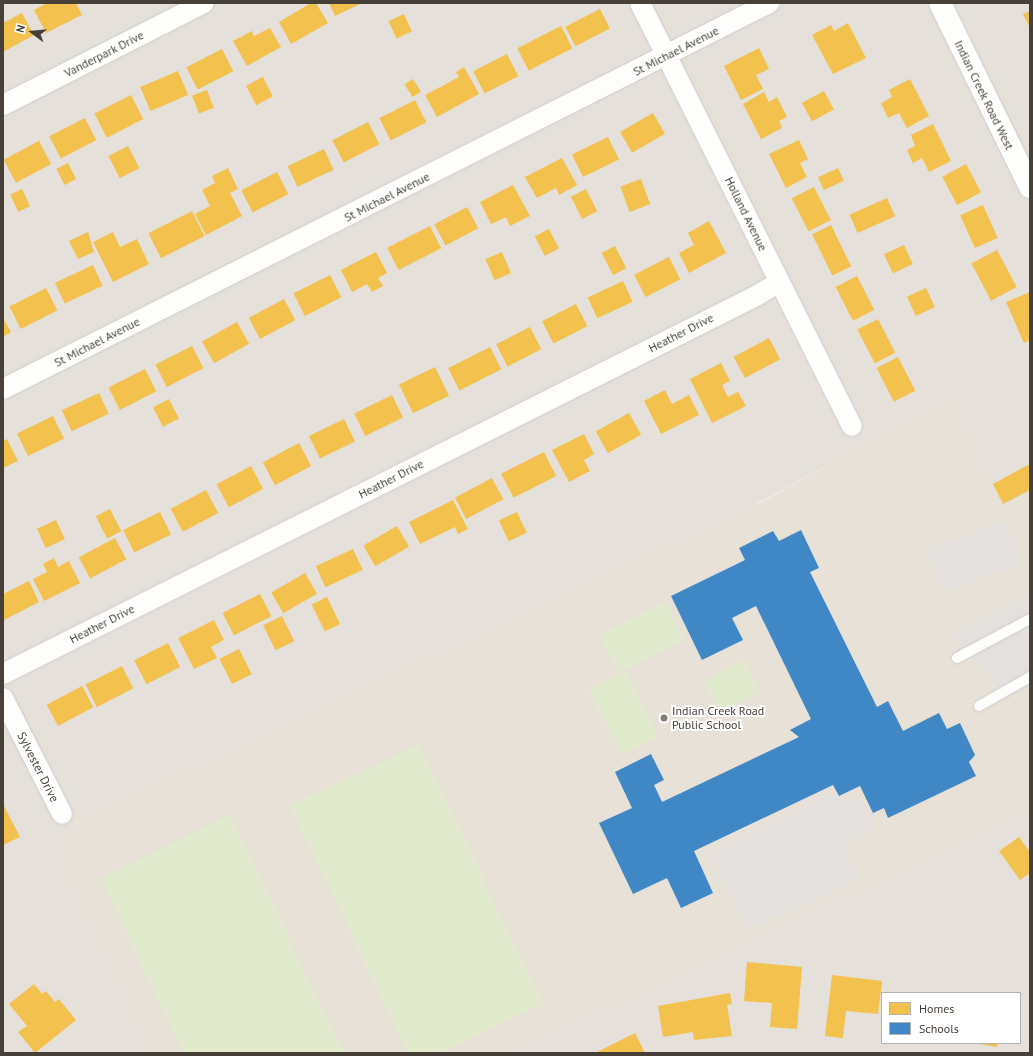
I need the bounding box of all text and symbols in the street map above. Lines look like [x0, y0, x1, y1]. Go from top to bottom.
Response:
north arrow [12, 12, 52, 52]
text: N [13, 23, 28, 34]
street label: St Michael Avenue [631, 23, 721, 79]
street label: Vanderpark Drive [62, 28, 146, 80]
street label: Indian Creek Road West [951, 38, 1017, 152]
street label: St Michael Avenue [342, 169, 432, 225]
street label: Holland Avenue [722, 174, 770, 254]
street label: Heather Drive [646, 310, 716, 356]
street label: St Michael Avenue [52, 314, 142, 370]
street label: Heather Drive [356, 456, 426, 502]
street label: Heather Drive [67, 601, 137, 647]
place label: Indian Creek Road Public School [672, 704, 765, 732]
marker: Indian Creek Road Public School [659, 713, 669, 723]
street label: Sylvester Drive [14, 730, 62, 804]
legend [881, 992, 1021, 1044]
text: Homes [919, 1001, 954, 1016]
text: Schools [919, 1021, 959, 1036]

